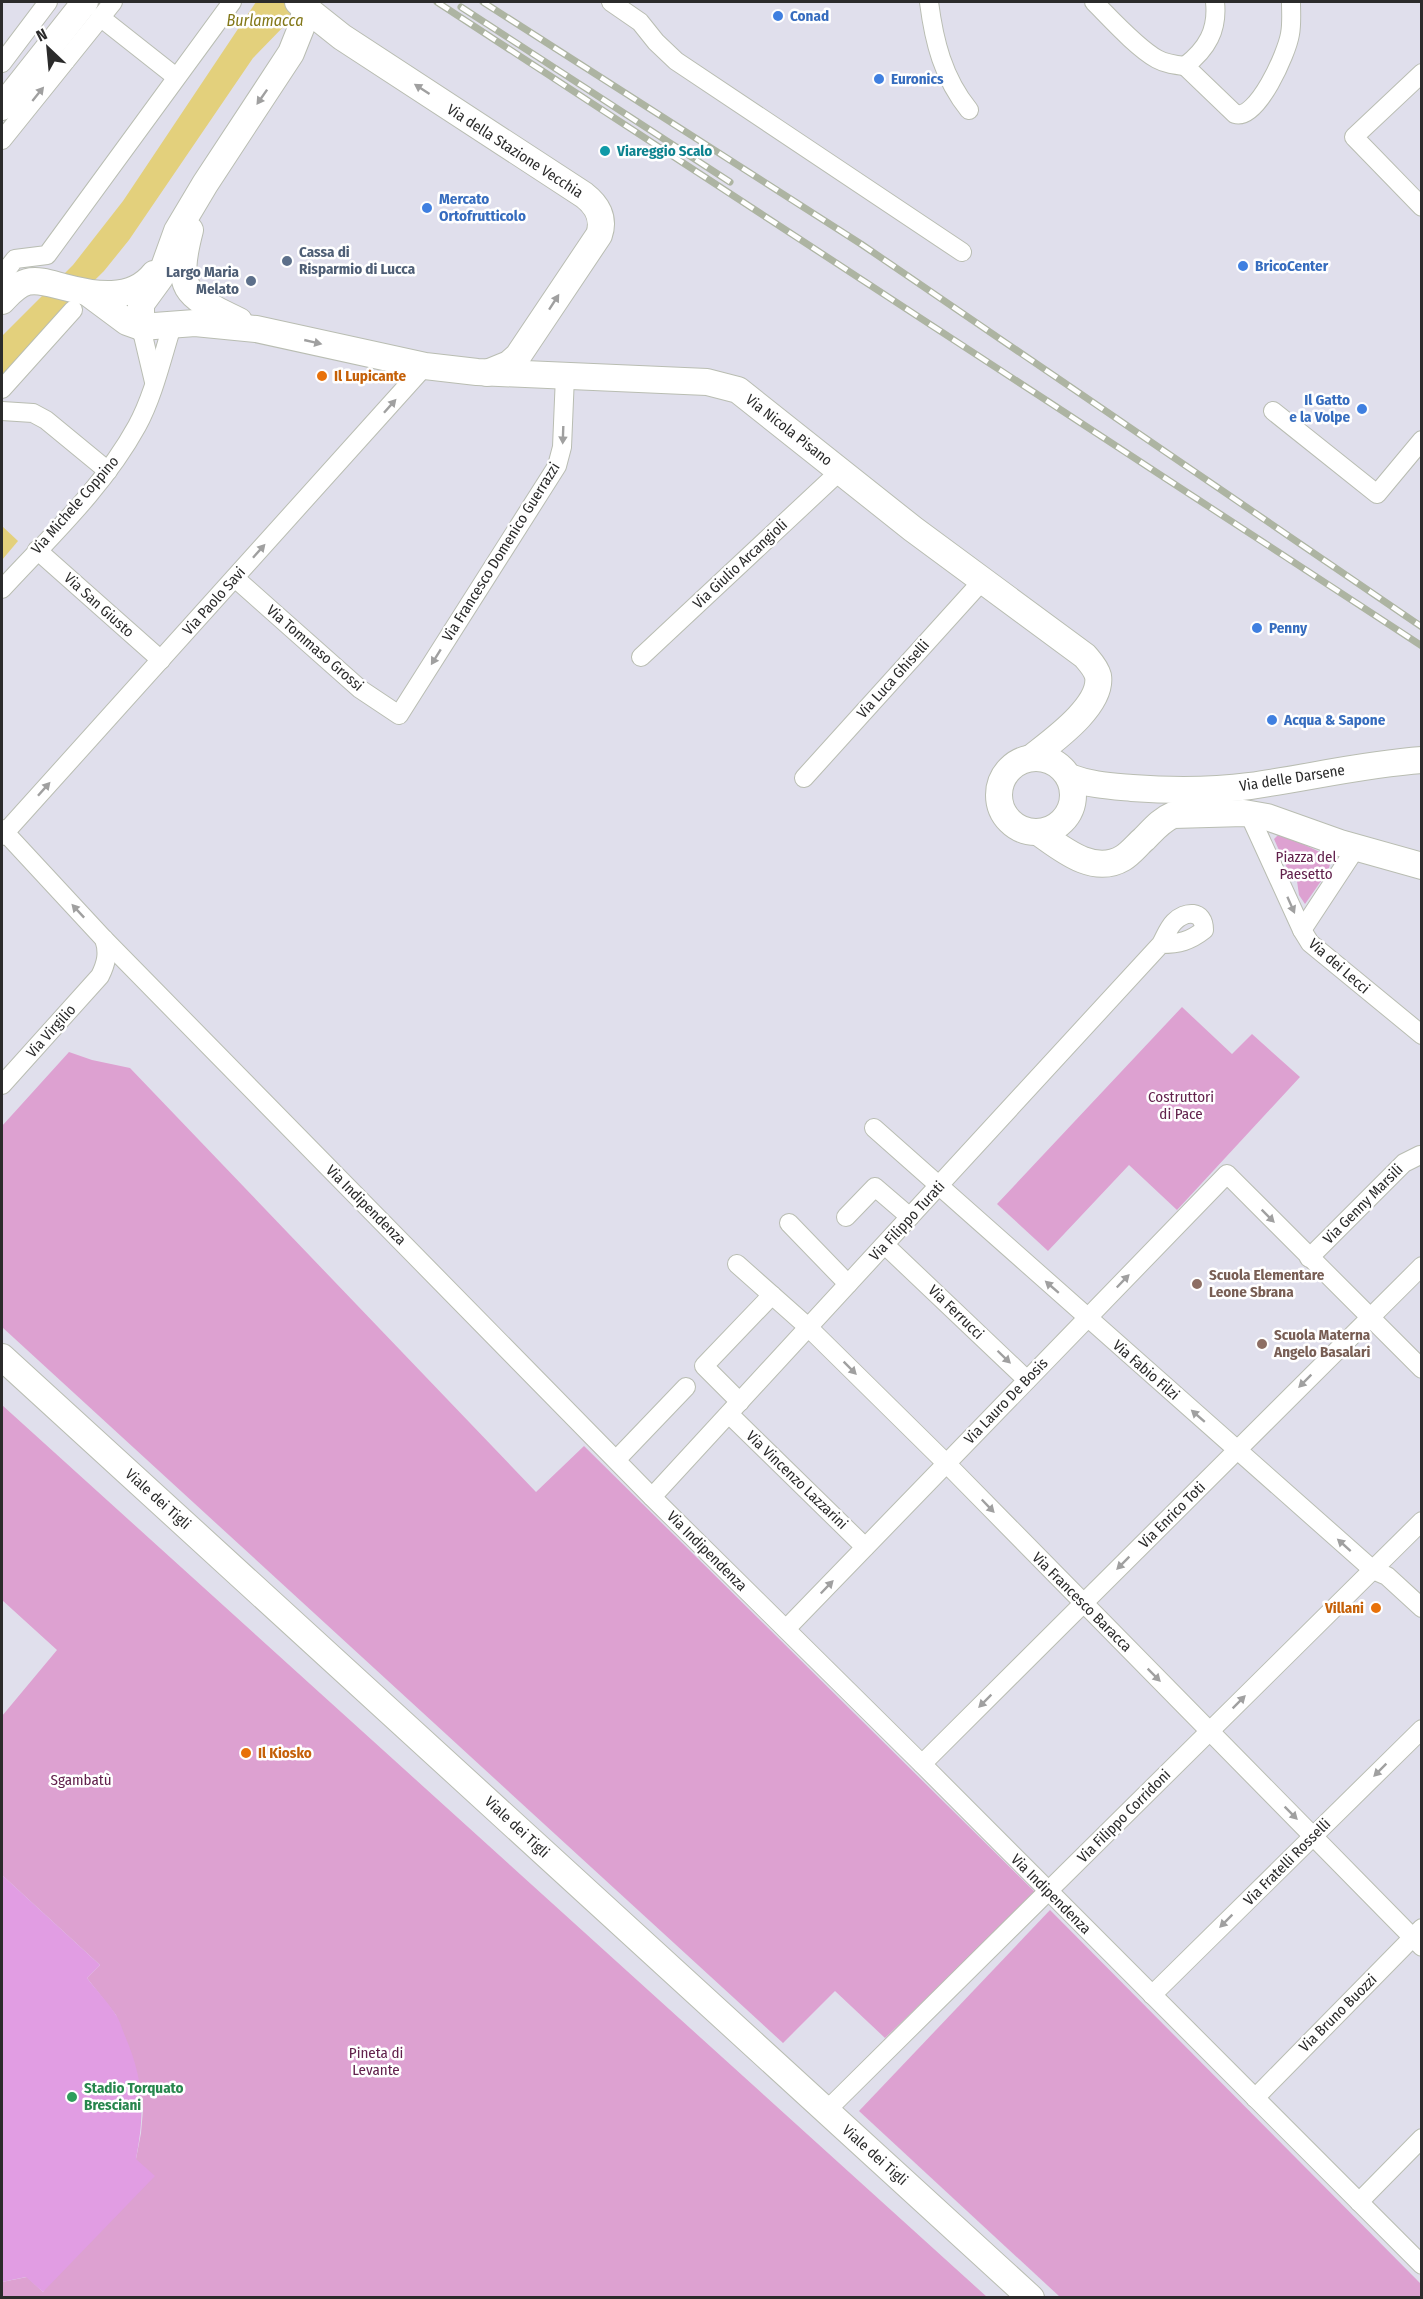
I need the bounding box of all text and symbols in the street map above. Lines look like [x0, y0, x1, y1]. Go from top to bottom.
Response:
place label: Conad [790, 7, 829, 25]
marker: Conad [771, 9, 785, 23]
water label: Burlamacca [227, 11, 303, 30]
north arrow [18, 18, 78, 78]
text: N [33, 24, 50, 46]
place label: Euronics [891, 70, 944, 88]
marker: Euronics [872, 72, 886, 86]
one-way arrow [414, 84, 430, 95]
one-way arrow [31, 87, 44, 102]
one-way arrow [256, 89, 268, 105]
street label: Via della Stazione Vecchia [444, 100, 586, 202]
place label: Viareggio Scalo [616, 142, 712, 160]
marker: Viareggio Scalo [598, 144, 612, 158]
place label: Mercato Ortofrutticolo [439, 190, 526, 225]
marker: Mercato Ortofrutticolo [420, 201, 434, 215]
place label: Cassa di Risparmio di Lucca [299, 243, 416, 278]
marker: Cassa di Risparmio di Lucca [280, 254, 294, 268]
place label: BricoCenter [1255, 257, 1329, 275]
marker: BricoCenter [1236, 259, 1250, 273]
place label: Largo Maria Melato [166, 263, 240, 298]
marker: Largo Maria Melato [244, 274, 258, 288]
one-way arrow [548, 295, 560, 311]
one-way arrow [304, 338, 322, 348]
place label: Il Lupicante [334, 367, 407, 385]
marker: Il Lupicante [315, 369, 329, 383]
street label: Via Nicola Pisano [742, 391, 836, 469]
place label: Il Gatto e la Volpe [1289, 391, 1350, 426]
one-way arrow [383, 398, 397, 413]
marker: Il Gatto e la Volpe [1355, 402, 1369, 416]
one-way arrow [558, 425, 567, 444]
street label: Via Michele Coppino [28, 452, 123, 558]
street label: Via Francesco Domenico Guerrazzi [438, 459, 564, 645]
street label: Via Giulio Arcangioli [689, 516, 791, 612]
one-way arrow [252, 543, 266, 558]
street label: Via Paolo Savi [179, 563, 249, 639]
street label: Via San Giusto [60, 569, 138, 641]
street label: Via Tommaso Grossi [263, 601, 367, 695]
place label: Penny [1269, 619, 1308, 637]
marker: Penny [1250, 621, 1264, 635]
street label: Via Luca Ghiselli [853, 636, 933, 722]
one-way arrow [430, 649, 441, 665]
place label: Acqua & Sapone [1283, 711, 1386, 729]
marker: Acqua & Sapone [1265, 713, 1279, 727]
street label: Via delle Darsene [1238, 761, 1346, 795]
one-way arrow [37, 782, 50, 797]
park label: Piazza del Paesetto [1276, 848, 1337, 883]
one-way arrow [1286, 897, 1296, 915]
one-way arrow [71, 904, 85, 919]
street label: Via dei Lecci [1305, 935, 1373, 997]
street label: Via Virgilio [22, 1001, 80, 1061]
park label: Costruttori di Pace [1148, 1088, 1214, 1123]
street label: Via Genny Marsili [1319, 1160, 1407, 1248]
street label: Via Indipendenza [322, 1161, 410, 1249]
street label: Via Filippo Turati [866, 1177, 948, 1265]
one-way arrow [1261, 1209, 1275, 1224]
place label: Scuola Elementare Leone Sbrana [1209, 1266, 1325, 1301]
one-way arrow [1116, 1275, 1130, 1289]
marker: Scuola Elementare Leone Sbrana [1190, 1277, 1204, 1291]
street label: Via Ferrucci [924, 1281, 988, 1343]
one-way arrow [1045, 1281, 1060, 1294]
place label: Scuola Materna Angelo Basalari [1273, 1326, 1371, 1361]
street label: Via Fabio Filzi [1109, 1336, 1183, 1404]
marker: Scuola Materna Angelo Basalari [1255, 1337, 1269, 1351]
one-way arrow [996, 1350, 1010, 1364]
street label: Via Lauro De Bosis [960, 1354, 1052, 1448]
one-way arrow [842, 1361, 857, 1375]
one-way arrow [1299, 1374, 1313, 1388]
one-way arrow [1191, 1410, 1206, 1423]
street label: Via Vincenzo Lazzarini [743, 1427, 851, 1533]
street label: Viale dei Tigli [122, 1465, 194, 1533]
street label: Via Enrico Toti [1135, 1478, 1209, 1552]
one-way arrow [980, 1498, 994, 1512]
street label: Via Indipendenza [663, 1507, 751, 1595]
one-way arrow [1337, 1539, 1352, 1552]
street label: Via Francesco Baracca [1029, 1549, 1135, 1655]
one-way arrow [1116, 1556, 1130, 1570]
one-way arrow [819, 1580, 833, 1594]
place label: Villani [1324, 1599, 1364, 1617]
marker: Villani [1369, 1601, 1383, 1615]
one-way arrow [1146, 1667, 1160, 1681]
one-way arrow [978, 1693, 992, 1707]
one-way arrow [1232, 1695, 1246, 1709]
place label: Il Kiosko [258, 1744, 312, 1762]
marker: Il Kiosko [239, 1746, 253, 1760]
one-way arrow [1373, 1762, 1387, 1776]
street label: Via Filippo Corridoni [1074, 1766, 1174, 1866]
park label: Sgambatù [50, 1771, 112, 1789]
street label: Viale dei Tigli [481, 1793, 553, 1861]
one-way arrow [1283, 1806, 1297, 1820]
street label: Via Fratelli Rosselli [1240, 1815, 1334, 1909]
street label: Via Indipendenza [1007, 1850, 1095, 1938]
one-way arrow [1220, 1914, 1234, 1928]
street label: Via Bruno Buozzi [1295, 1970, 1381, 2056]
park label: Pineta di Levante [349, 2044, 403, 2079]
place label: Stadio Torquato Bresciani [84, 2079, 184, 2114]
marker: Stadio Torquato Bresciani [65, 2090, 79, 2104]
street label: Viale dei Tigli [839, 2121, 911, 2189]

